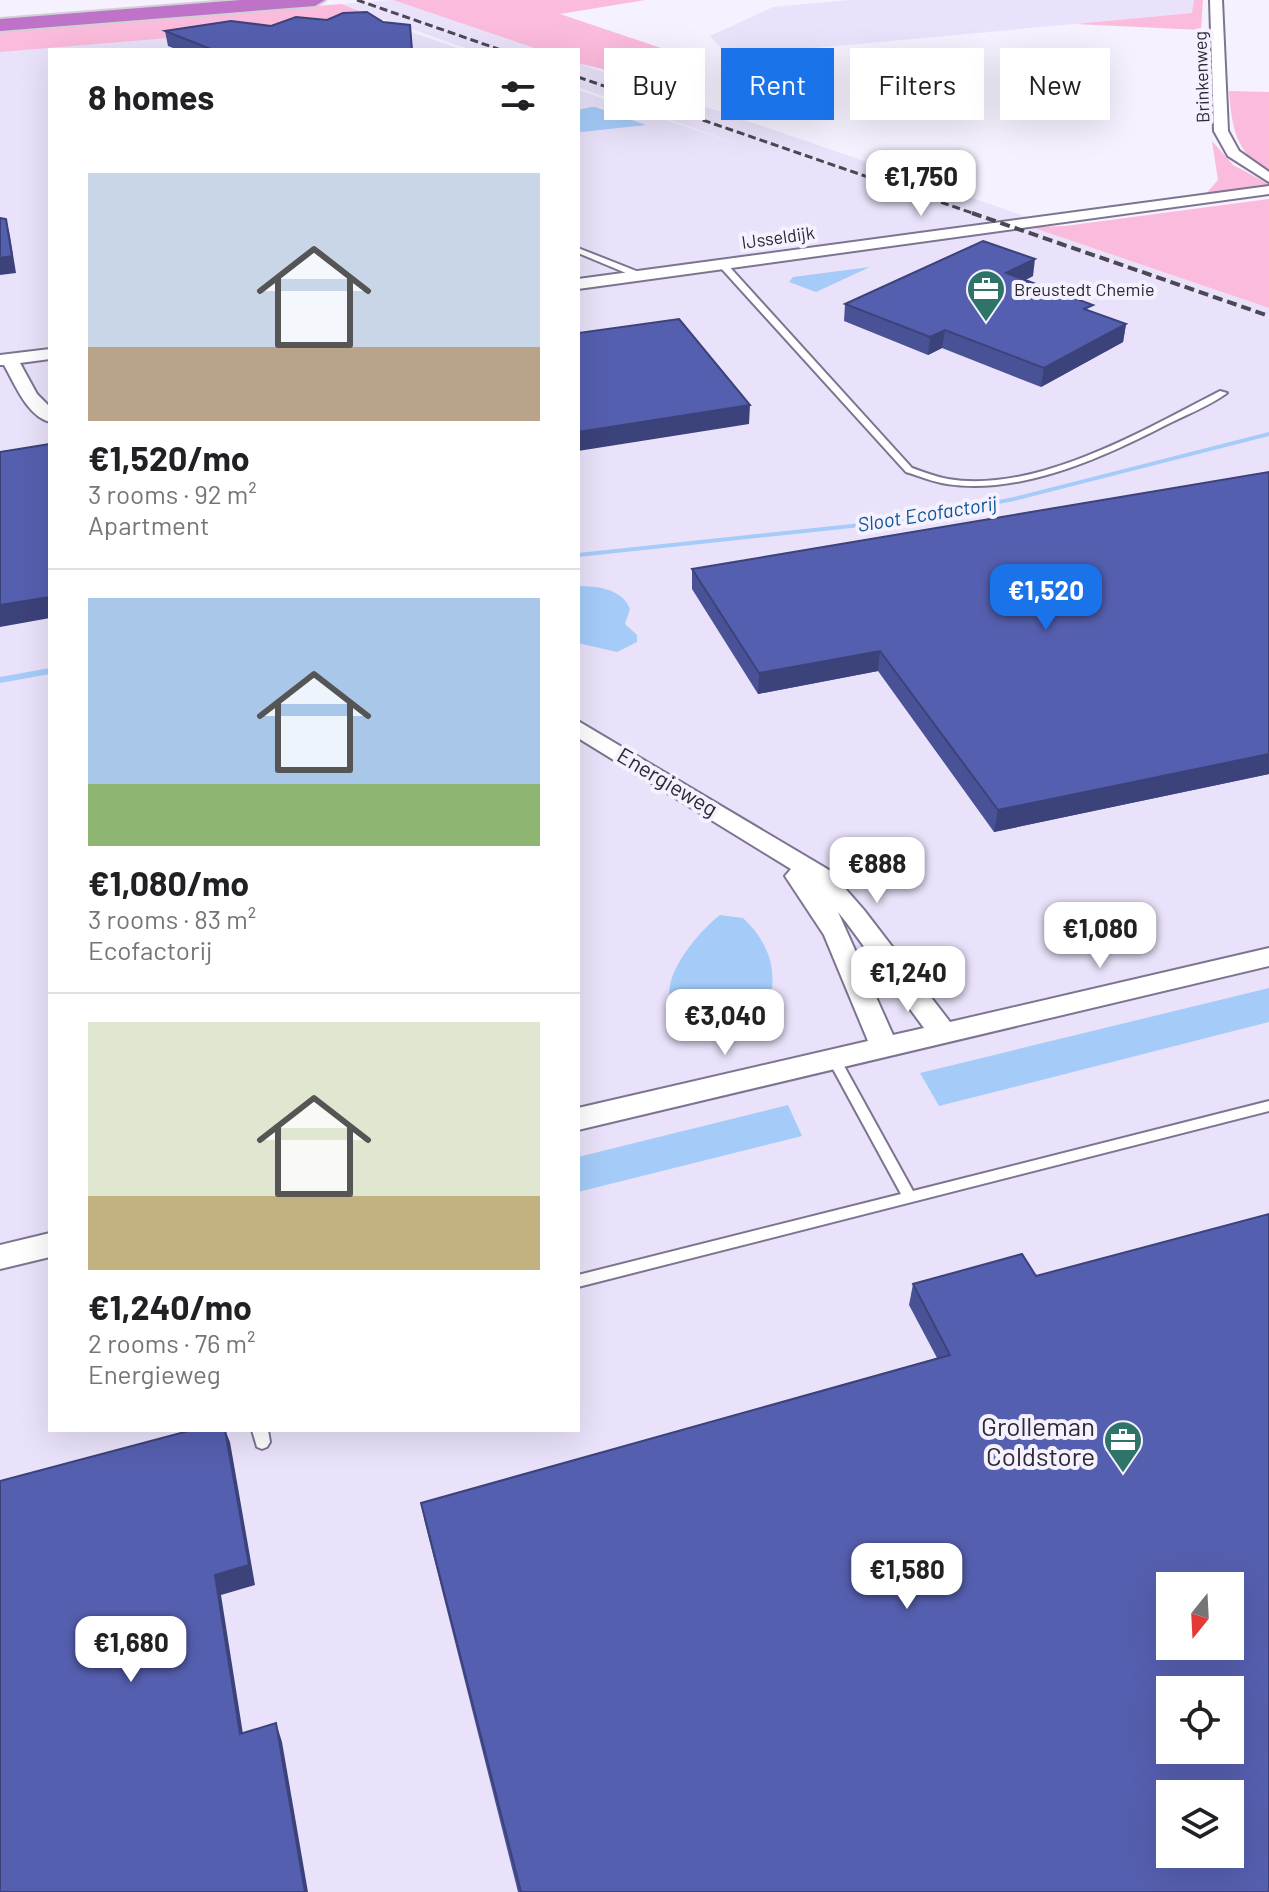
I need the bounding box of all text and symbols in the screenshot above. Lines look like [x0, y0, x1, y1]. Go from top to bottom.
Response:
street label: Brinkenweg [1188, 31, 1214, 123]
chip: Buy [604, 48, 705, 120]
chip: Rent [721, 48, 834, 120]
chip: Filters [850, 48, 984, 120]
chip: New [1000, 48, 1110, 120]
icon: filters [496, 74, 540, 118]
text: 8 homes [88, 76, 214, 117]
pin: €1,750 [856, 150, 986, 218]
text: €1,750 [884, 160, 958, 191]
street label: IJsseldijk [740, 221, 816, 253]
icon: home [242, 225, 386, 369]
office icon: Breustedt Chemie [965, 268, 1007, 323]
place label: Breustedt Chemie [1014, 278, 1155, 300]
text: €1,520/mo [88, 437, 250, 478]
text: 3 rooms · 92 m² [88, 478, 257, 509]
water label: Sloot Ecofactorij [856, 490, 999, 536]
text: Apartment [88, 509, 209, 540]
pin: €1,520 [981, 564, 1111, 632]
text: €1,520 [1008, 574, 1084, 605]
icon: home [242, 650, 386, 794]
street label: Energieweg [613, 741, 723, 821]
pin: €888 [830, 837, 924, 905]
text: €888 [848, 847, 906, 878]
text: €1,080/mo [88, 862, 249, 903]
pin: €1,080 [1035, 902, 1165, 970]
text: 3 rooms · 83 m² [88, 903, 256, 934]
text: €1,080 [1062, 912, 1138, 943]
text: Ecofactorij [88, 934, 213, 965]
pin: €1,240 [843, 946, 973, 1014]
text: €1,240 [869, 956, 947, 987]
pin: €3,040 [660, 989, 790, 1057]
text: €3,040 [684, 999, 766, 1030]
icon: home [242, 1074, 386, 1218]
text: €1,240/mo [88, 1286, 252, 1327]
text: 2 rooms · 76 m² [88, 1327, 256, 1358]
text: Energieweg [88, 1358, 221, 1389]
place label: Grolleman Coldstore [981, 1410, 1095, 1471]
office icon: Grolleman Coldstore [1102, 1419, 1144, 1474]
pin: €1,580 [842, 1543, 972, 1611]
text: €1,580 [869, 1553, 945, 1584]
north arrow [1156, 1572, 1244, 1660]
map controls [1156, 1572, 1244, 1868]
pin: €1,680 [66, 1616, 196, 1684]
text: €1,680 [93, 1626, 169, 1657]
button: locate [1156, 1676, 1244, 1764]
button: layers [1156, 1780, 1244, 1868]

